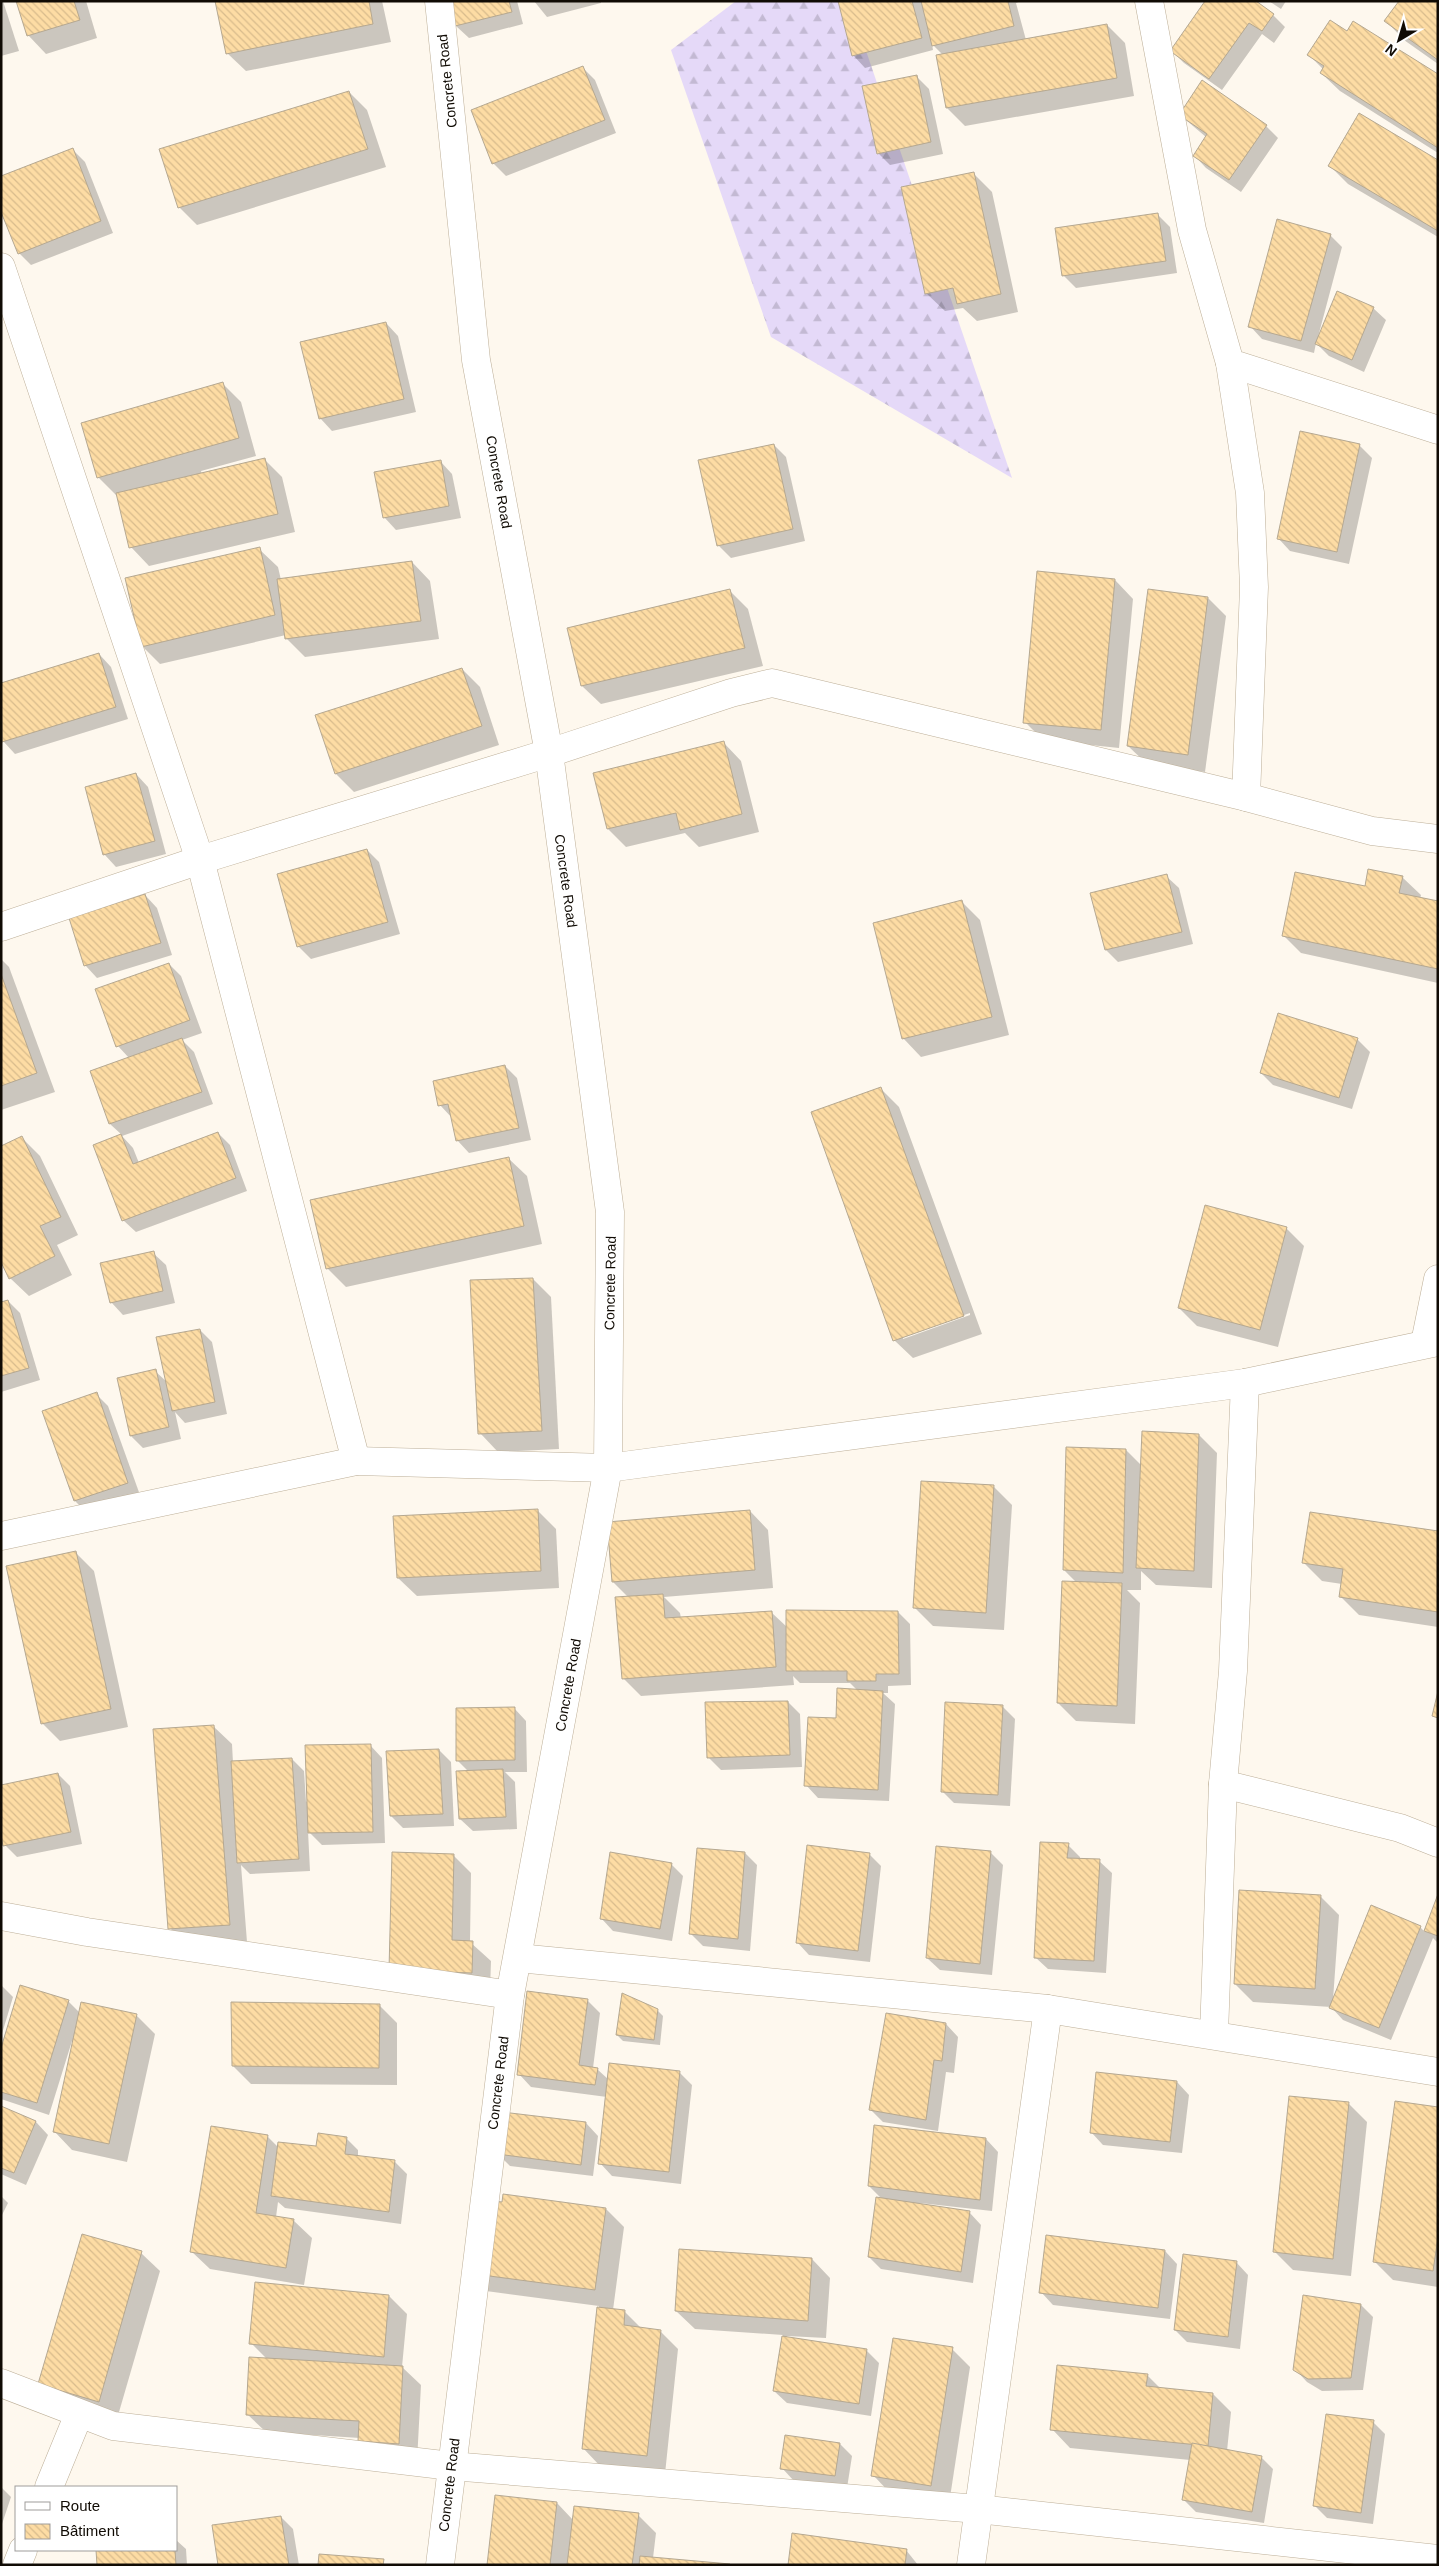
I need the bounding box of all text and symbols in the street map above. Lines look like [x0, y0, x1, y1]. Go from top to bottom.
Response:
north arrow [1374, 15, 1424, 65]
street label: Concrete Road [434, 33, 460, 129]
text: N [1382, 41, 1400, 60]
street label: Concrete Road [483, 434, 515, 530]
street label: Concrete Road [552, 833, 580, 929]
street label: Concrete Road [601, 1236, 619, 1330]
street label: Concrete Road [552, 1637, 584, 1733]
street label: Concrete Road [484, 2035, 512, 2131]
street label: Concrete Road [435, 2437, 463, 2533]
legend [15, 2486, 178, 2551]
text: Route [60, 2497, 100, 2514]
text: Bâtiment [60, 2522, 120, 2539]

